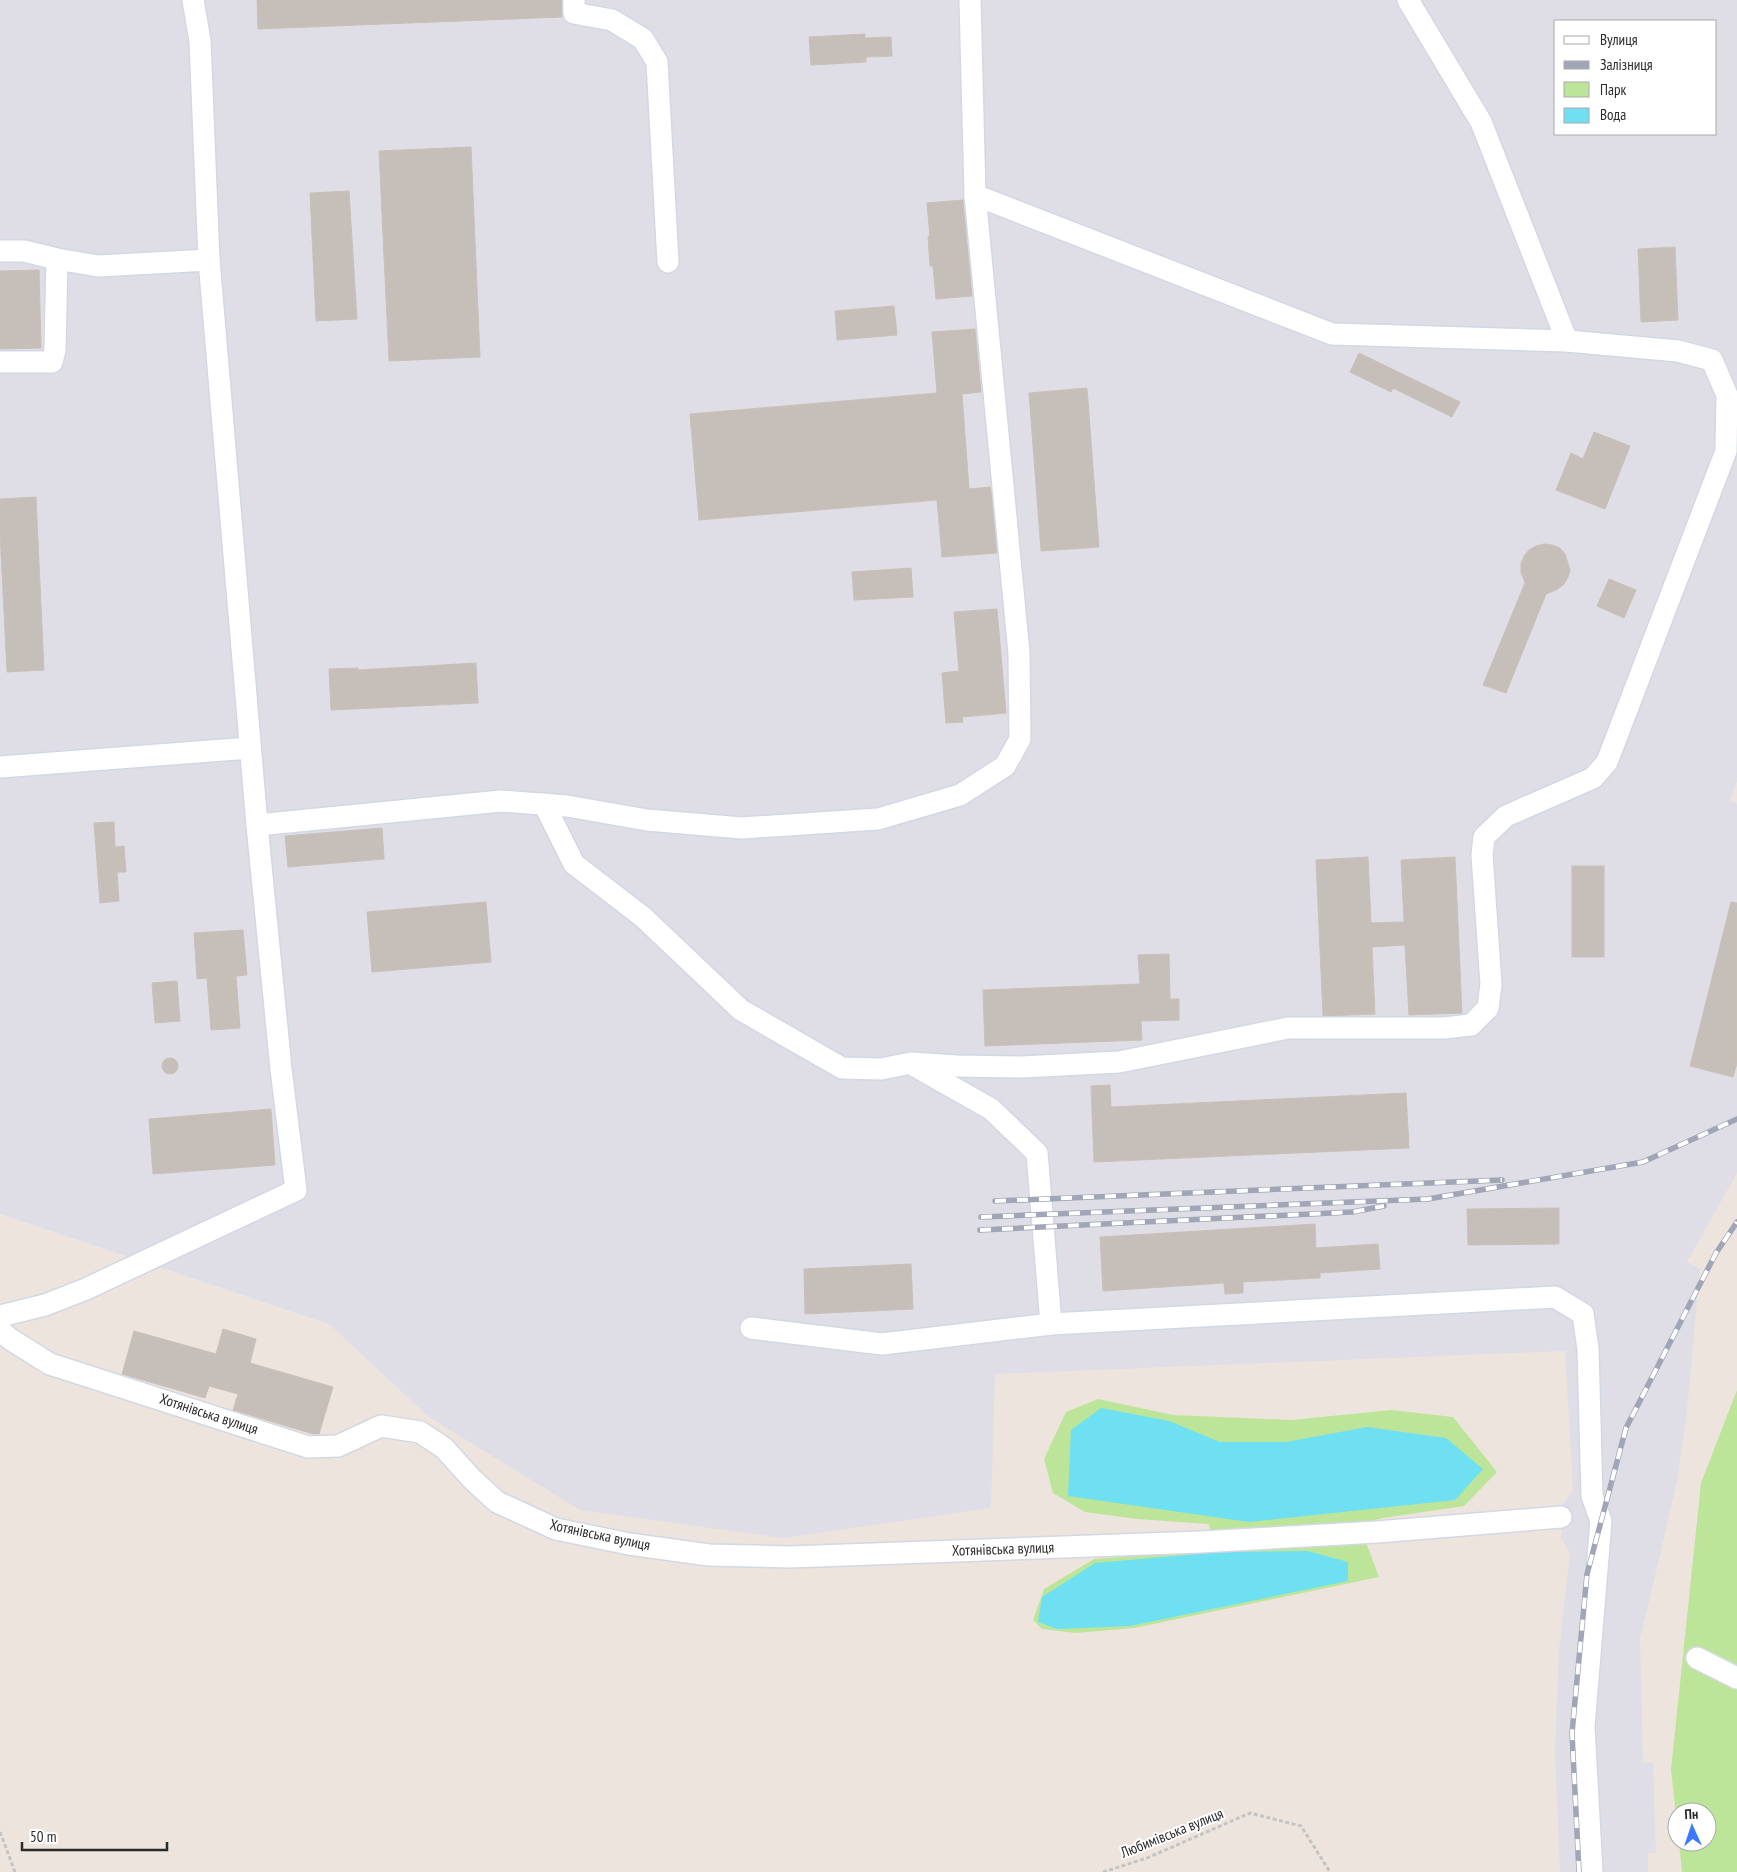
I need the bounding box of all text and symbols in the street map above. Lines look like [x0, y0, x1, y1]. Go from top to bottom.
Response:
legend [1554, 20, 1717, 135]
text: Вулиця [1600, 30, 1638, 49]
text: Залізниця [1600, 55, 1653, 74]
text: Парк [1600, 80, 1626, 99]
text: Вода [1600, 105, 1626, 124]
street label: Хотянівська вулиця [158, 1389, 261, 1438]
street label: Хотянівська вулиця [548, 1515, 652, 1554]
street label: Хотянівська вулиця [952, 1537, 1055, 1560]
north arrow [1667, 1802, 1717, 1852]
street label: Любимівська вулиця [1117, 1803, 1226, 1862]
text: Пн [1684, 1805, 1699, 1823]
scale bar [22, 1820, 168, 1852]
text: 50 m [30, 1827, 56, 1846]

